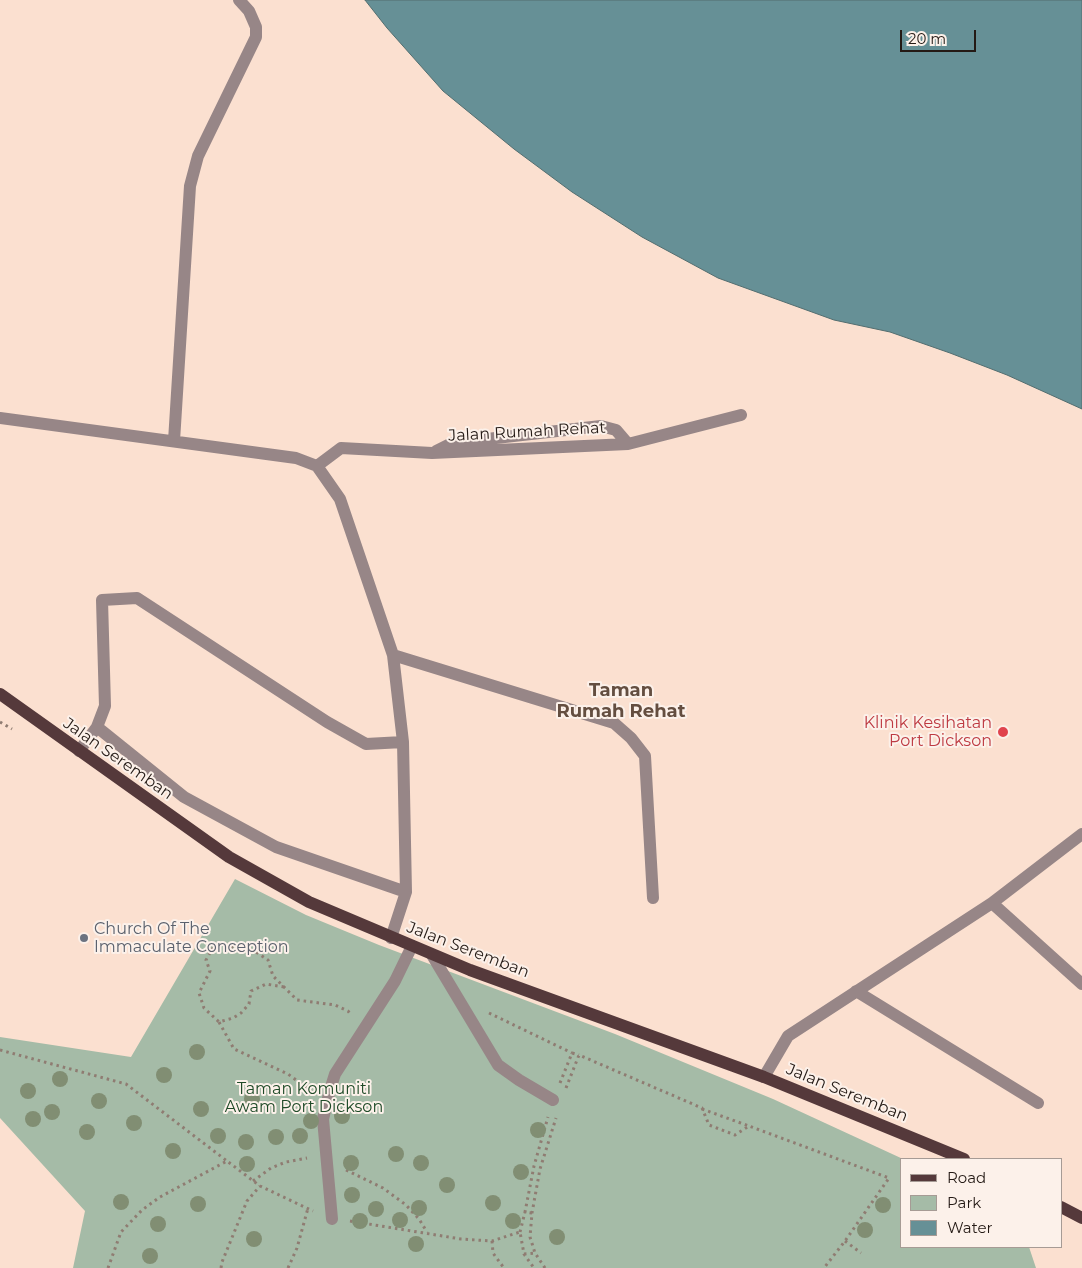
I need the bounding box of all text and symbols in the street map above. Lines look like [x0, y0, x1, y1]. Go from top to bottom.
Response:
scale bar [902, 20, 978, 52]
text: 20 m [908, 29, 946, 48]
street label: Jalan Rumah Rehat [448, 418, 606, 446]
district label: Taman Rumah Rehat [556, 680, 686, 722]
place label: Klinik Kesihatan Port Dickson [864, 713, 992, 751]
street label: Jalan Seremban [59, 714, 177, 804]
marker: Klinik Kesihatan Port Dickson [996, 725, 1010, 739]
street label: Jalan Seremban [404, 918, 532, 982]
place label: Church Of The Immaculate Conception [94, 919, 289, 957]
marker: Church Of The Immaculate Conception [78, 932, 90, 944]
street label: Jalan Seremban [783, 1060, 911, 1126]
park label: Taman Komuniti Awam Port Dickson [225, 1079, 383, 1117]
legend [900, 1158, 1062, 1248]
text: Road [947, 1168, 986, 1187]
text: Park [947, 1193, 981, 1212]
text: Water [947, 1218, 993, 1237]

